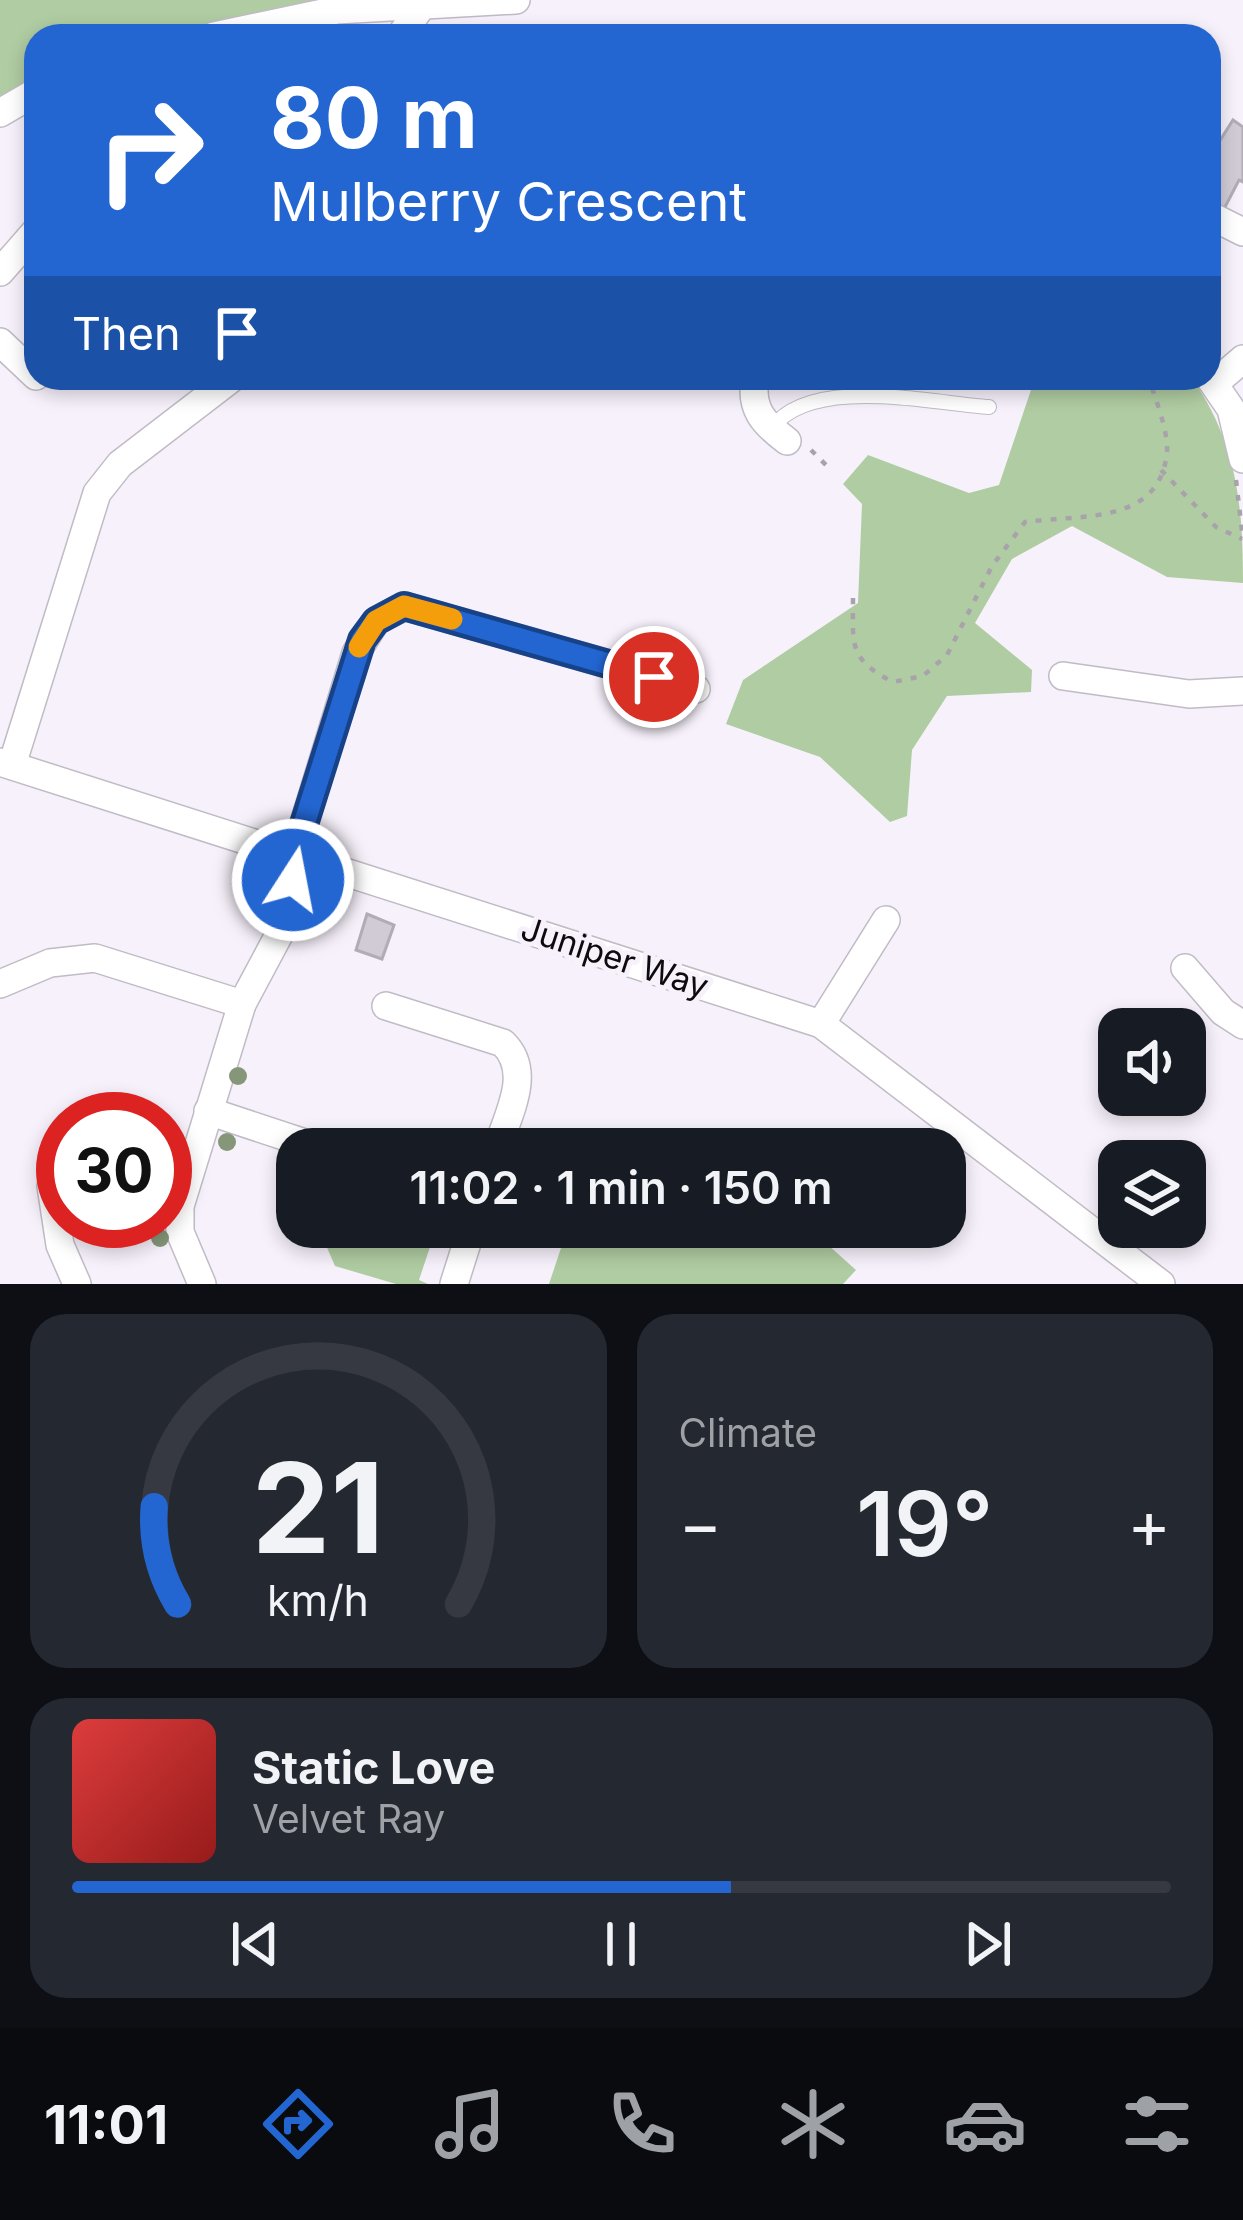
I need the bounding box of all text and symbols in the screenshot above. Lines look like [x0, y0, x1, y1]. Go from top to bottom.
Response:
text: 80 m [270, 67, 478, 168]
icon: right [72, 72, 228, 228]
text: Mulberry Crescent [270, 169, 747, 234]
icon: arrive [204, 300, 270, 366]
text: Then [72, 306, 180, 361]
pin [603, 626, 705, 728]
icon: arrive [621, 644, 687, 710]
position arrow [230, 817, 356, 943]
street label: Juniper Way [516, 908, 714, 1006]
map controls [1098, 1008, 1206, 1248]
button: sound [1098, 1008, 1206, 1116]
speed limit sign: 30 [36, 1092, 192, 1248]
button: layers [1098, 1140, 1206, 1248]
text: 11:02 · 1 min · 150 m [409, 1160, 833, 1215]
text: Climate [679, 1409, 817, 1456]
text: 21 [252, 1432, 384, 1583]
text: 19° [856, 1469, 993, 1578]
text: − [679, 1484, 722, 1564]
text: + [1127, 1484, 1171, 1564]
text: km/h [267, 1574, 369, 1626]
text: Static Love [252, 1740, 495, 1795]
text: Velvet Ray [252, 1795, 445, 1842]
icon: previous [222, 1911, 288, 1977]
icon: pause [588, 1911, 654, 1977]
icon: next [955, 1911, 1021, 1977]
icon: directions [256, 2082, 340, 2166]
icon: music [428, 2082, 512, 2166]
icon: phone [600, 2082, 684, 2166]
icon: climate [771, 2082, 855, 2166]
icon: car [943, 2082, 1027, 2166]
icon: filters [1115, 2082, 1199, 2166]
text: 11:01 [44, 2092, 168, 2157]

